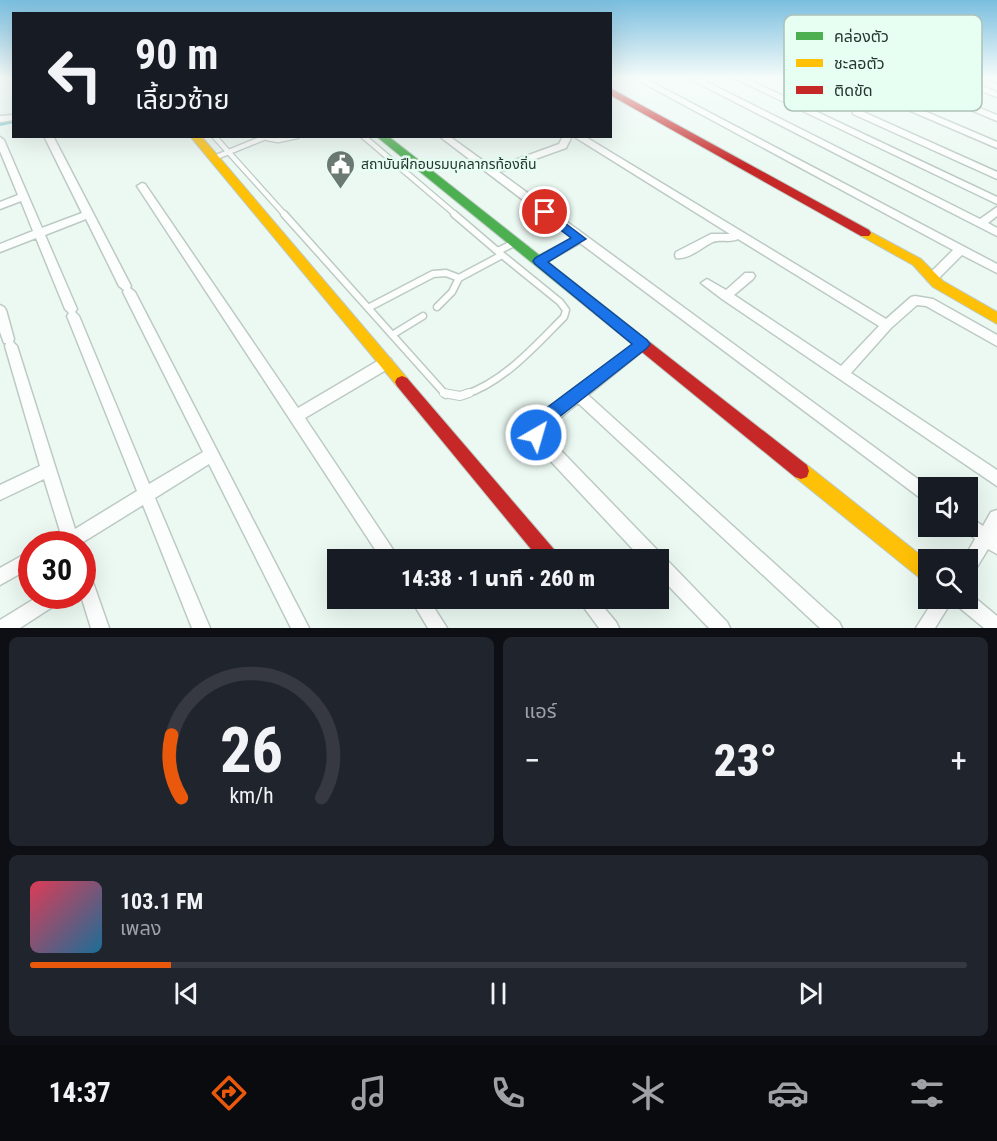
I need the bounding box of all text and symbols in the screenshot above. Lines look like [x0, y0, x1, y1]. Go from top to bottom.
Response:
legend [784, 15, 982, 111]
text: คล่องตัว [834, 27, 889, 46]
text: 90 m [135, 30, 218, 79]
icon: left [36, 36, 114, 114]
text: ชะลอตัว [834, 54, 885, 73]
text: ติดขัด [834, 81, 873, 100]
text: เลี้ยวซ้าย [135, 84, 229, 116]
public building icon: สถาบันฝึกอบรมบุคลากรท้องถิ่น [324, 148, 356, 190]
place label: สถาบันฝึกอบรมบุคลากรท้องถิ่น [361, 155, 537, 173]
pin [519, 186, 570, 237]
icon: arrive [528, 195, 561, 228]
position arrow [504, 403, 568, 467]
map controls [918, 477, 978, 609]
button: sound [918, 477, 978, 537]
speed limit sign: 30 [18, 531, 96, 609]
button: search [918, 549, 978, 609]
text: 14:38 · 1 นาที · 260 m [401, 566, 595, 591]
text: แอร์ [524, 699, 556, 723]
text: 26 [220, 714, 283, 787]
text: 23° [714, 734, 777, 787]
text: − [524, 741, 541, 780]
text: + [951, 741, 967, 780]
text: km/h [229, 784, 274, 809]
text: 103.1 FM [120, 889, 203, 914]
text: เพลง [120, 916, 162, 940]
icon: previous [170, 977, 203, 1010]
icon: pause [482, 977, 515, 1010]
icon: next [794, 977, 827, 1010]
icon: directions [208, 1072, 250, 1114]
icon: music [348, 1072, 390, 1114]
icon: phone [487, 1072, 529, 1114]
icon: climate [627, 1072, 669, 1114]
icon: car [767, 1072, 809, 1114]
icon: filters [906, 1072, 948, 1114]
text: 14:37 [49, 1077, 111, 1109]

